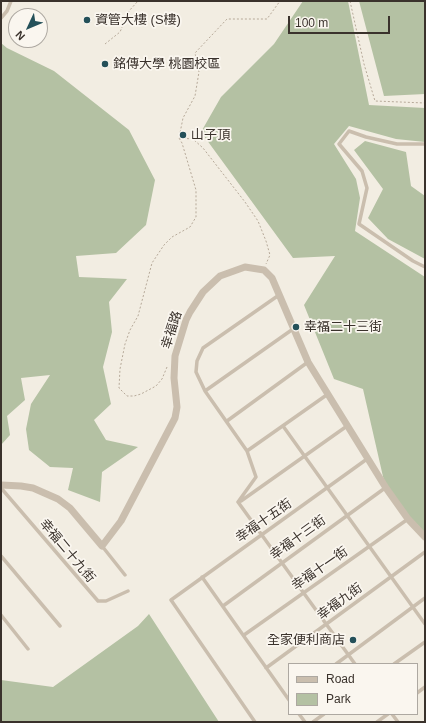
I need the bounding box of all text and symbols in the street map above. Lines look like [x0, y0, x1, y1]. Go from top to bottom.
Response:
north arrow [8, 8, 48, 48]
scale bar [290, 8, 392, 34]
place label: 資管大樓 (S樓) [95, 12, 181, 28]
marker: 資管大樓 (S樓) [82, 15, 92, 25]
text: 100 m [295, 16, 328, 30]
text: N [13, 29, 27, 43]
place label: 銘傳大學 桃園校區 [113, 56, 221, 72]
marker: 銘傳大學 桃園校區 [100, 59, 110, 69]
place label: 山子頂 [191, 127, 230, 143]
marker: 山子頂 [178, 130, 188, 140]
street label: 幸福路 [159, 309, 185, 351]
place label: 幸福二十三街 [304, 319, 382, 335]
marker: 幸福二十三街 [291, 322, 301, 332]
street label: 幸福十五街 [233, 496, 295, 546]
street label: 幸福十三街 [267, 513, 329, 563]
street label: 幸福二十九街 [36, 516, 98, 586]
street label: 幸福十一街 [289, 544, 351, 594]
street label: 幸福九街 [314, 580, 366, 624]
place label: 全家便利商店 [267, 632, 345, 648]
marker: 全家便利商店 [348, 635, 358, 645]
legend [288, 663, 418, 715]
text: Road [326, 672, 355, 686]
text: Park [326, 692, 351, 706]

